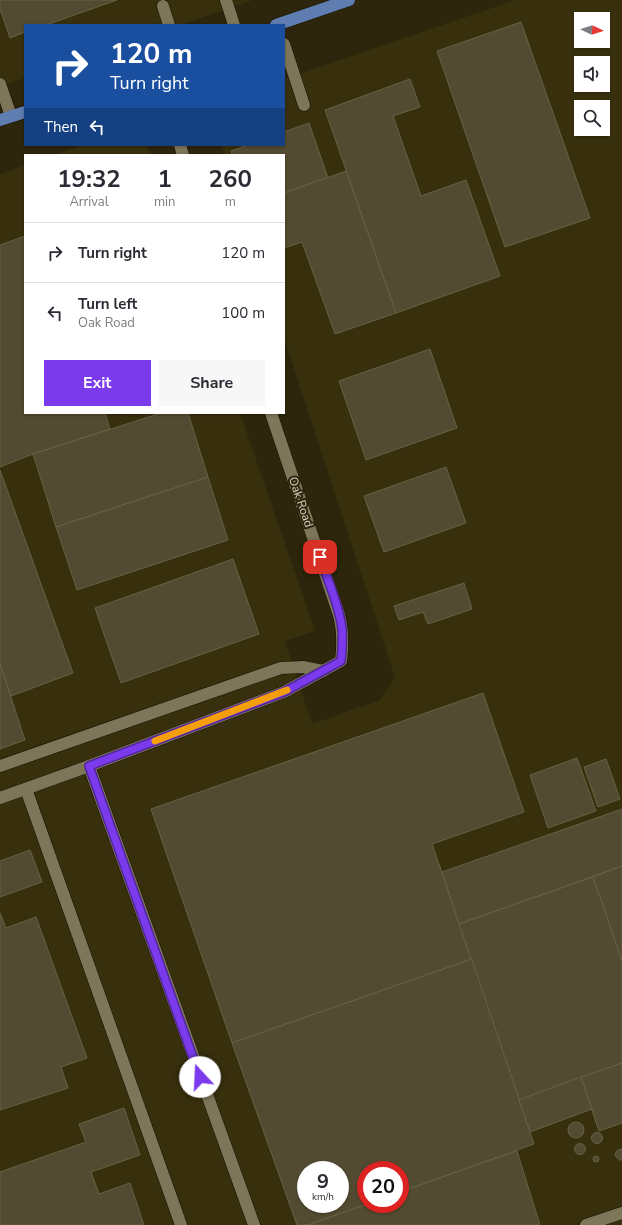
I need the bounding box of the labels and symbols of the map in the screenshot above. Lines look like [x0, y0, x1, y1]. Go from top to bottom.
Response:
north arrow [574, 12, 610, 48]
street label: Oak Road [285, 475, 317, 529]
pin [303, 540, 337, 574]
position arrow [179, 1056, 221, 1098]
speed limit sign: 20 [357, 1161, 409, 1213]

